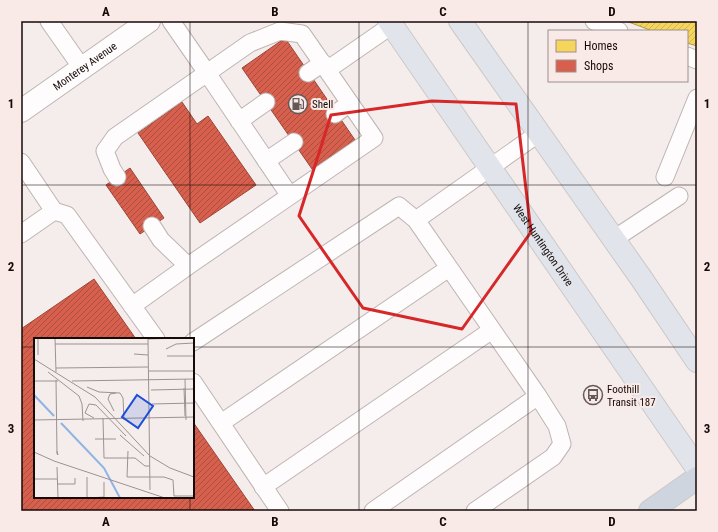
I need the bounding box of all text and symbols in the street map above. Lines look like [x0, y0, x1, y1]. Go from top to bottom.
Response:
text: A [102, 4, 110, 19]
text: B [271, 4, 279, 19]
text: C [439, 4, 447, 19]
text: D [608, 4, 616, 19]
legend [548, 30, 688, 82]
street label: Monterey Avenue [50, 39, 119, 93]
text: Homes [584, 39, 618, 53]
text: Shops [584, 59, 613, 73]
fuel station icon: Shell [287, 93, 309, 115]
text: 1 [8, 96, 14, 111]
text: 1 [704, 96, 710, 111]
place label: Shell [312, 98, 333, 111]
street label: West Huntington Drive [511, 201, 576, 289]
text: 2 [8, 259, 15, 274]
text: 2 [704, 259, 711, 274]
inset map [34, 338, 194, 498]
place label: Foothill Transit 187 [607, 383, 656, 409]
bus stop icon: Foothill Transit 187 [582, 384, 604, 406]
text: 3 [8, 421, 14, 436]
text: 3 [704, 421, 710, 436]
text: A [102, 514, 110, 529]
text: B [271, 514, 279, 529]
text: C [439, 514, 447, 529]
text: D [608, 514, 616, 529]

